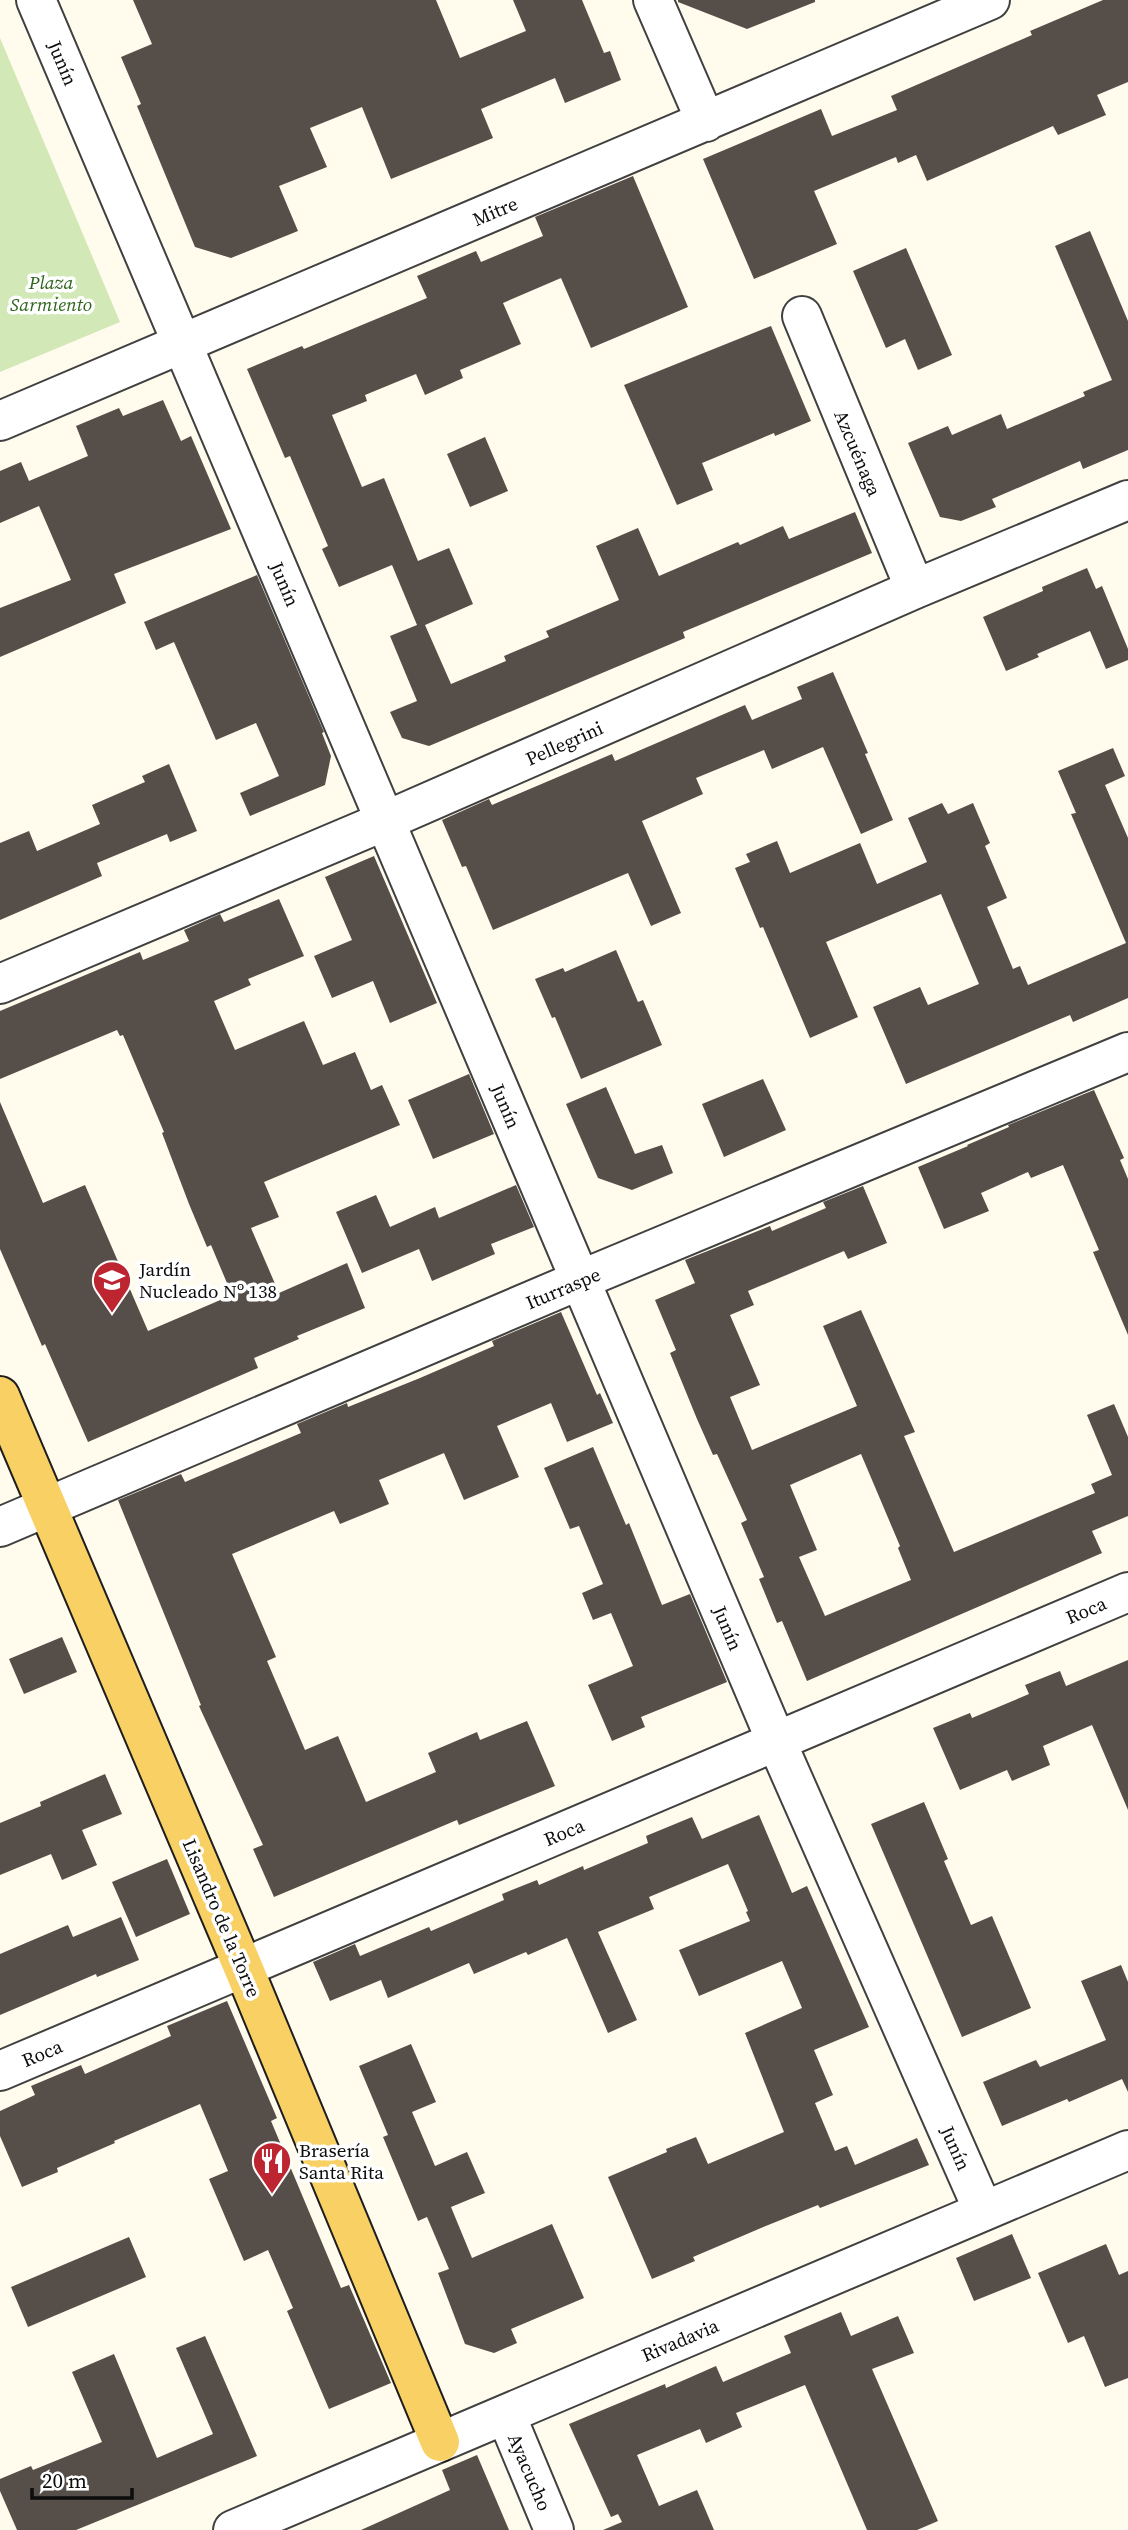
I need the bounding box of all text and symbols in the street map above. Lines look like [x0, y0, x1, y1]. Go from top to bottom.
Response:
street label: Junín [42, 36, 84, 89]
street label: Mitre [469, 190, 521, 232]
park label: Plaza Sarmiento [10, 269, 92, 317]
street label: Azcuénaga [828, 406, 888, 500]
street label: Junín [264, 557, 306, 610]
street label: Pellegrini [521, 714, 607, 772]
street label: Junín [485, 1079, 527, 1132]
place label: Jardín Nucleado Nº 138 [138, 1256, 277, 1304]
school or university icon: Jardín Nucleado Nº 138 [91, 1259, 133, 1314]
street label: Iturraspe [522, 1261, 604, 1315]
street label: Roca [1062, 1590, 1111, 1630]
street label: Junín [707, 1601, 749, 1654]
street label: Roca [540, 1812, 589, 1852]
street label: Lisandro de la Torre [177, 1835, 267, 2001]
street label: Roca [18, 2033, 67, 2073]
street label: Junín [934, 2121, 977, 2174]
place label: Brasería Santa Rita [299, 2137, 384, 2185]
restaurant icon: Brasería Santa Rita [251, 2140, 293, 2195]
street label: Rivadavia [637, 2312, 723, 2368]
street label: Ayacucho [502, 2429, 558, 2515]
scale bar [32, 2456, 131, 2500]
text: 20 m [42, 2466, 87, 2495]

